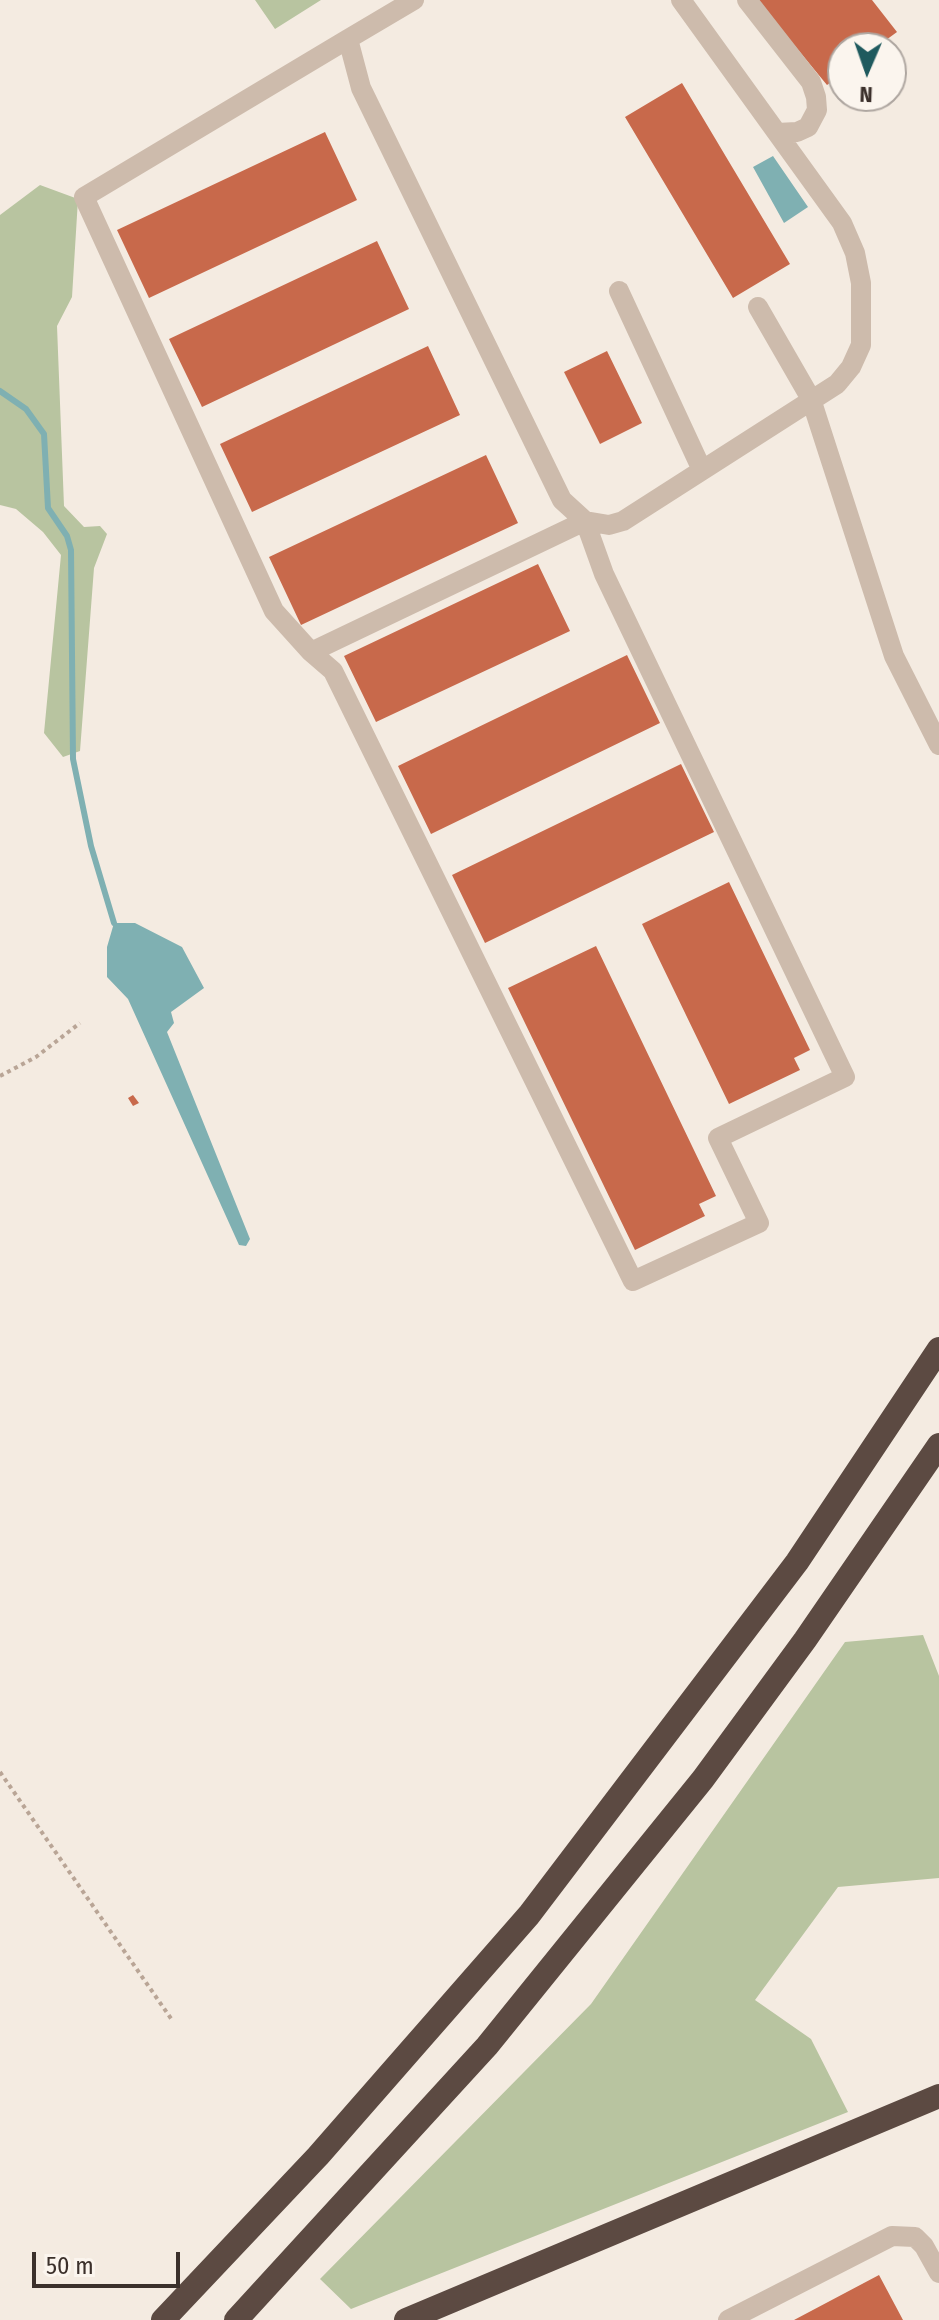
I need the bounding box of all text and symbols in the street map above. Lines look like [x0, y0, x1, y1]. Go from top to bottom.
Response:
north arrow [827, 32, 907, 112]
text: N [859, 81, 873, 108]
scale bar [36, 2236, 184, 2286]
text: 50 m [46, 2252, 94, 2280]

